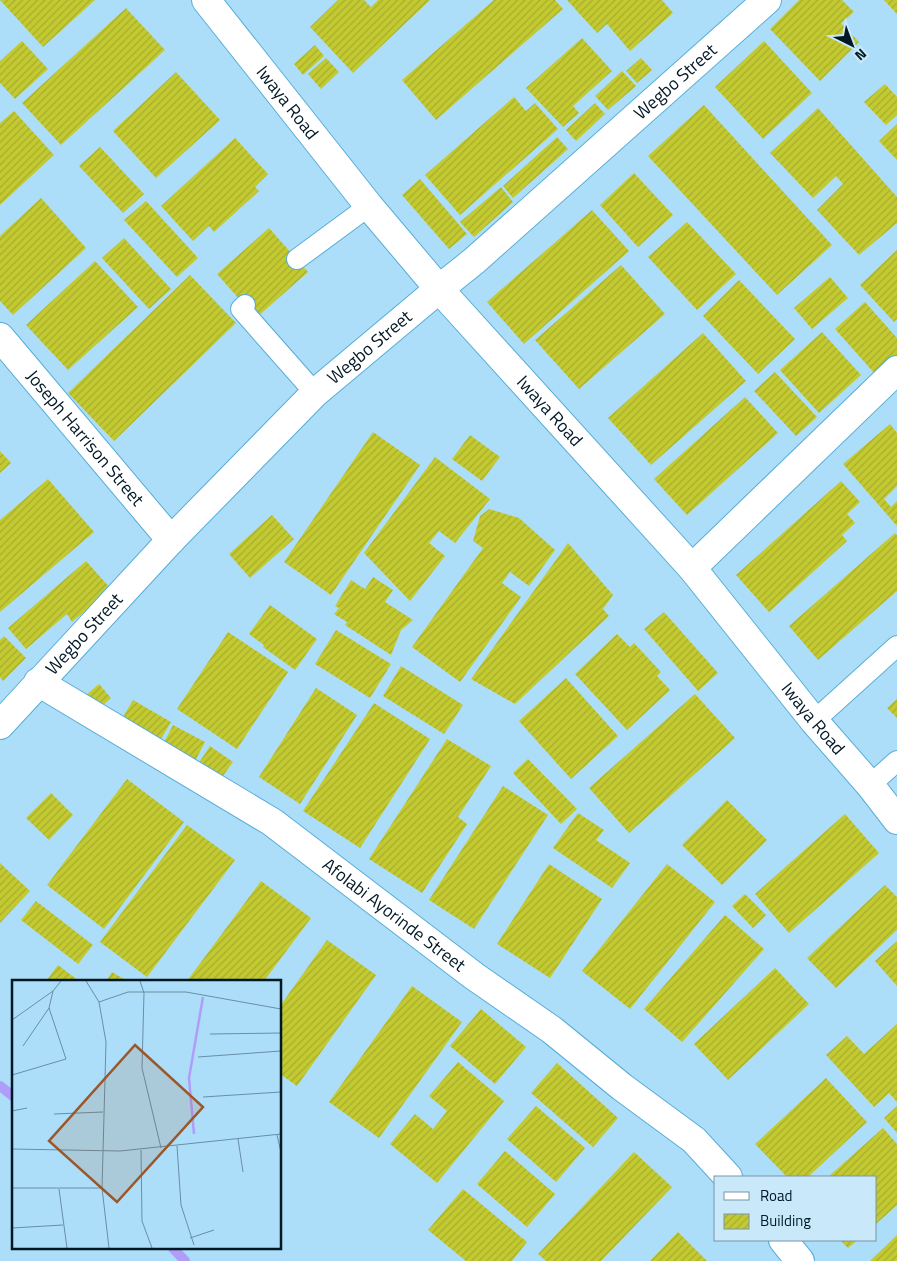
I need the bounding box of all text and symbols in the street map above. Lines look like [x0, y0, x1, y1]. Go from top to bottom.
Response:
north arrow [827, 20, 877, 70]
street label: Wegbo Street [627, 36, 723, 126]
text: N [850, 44, 872, 66]
street label: Iwaya Road [250, 60, 325, 145]
street label: Wegbo Street [321, 303, 418, 390]
street label: Joseph Harrison Street [20, 364, 151, 512]
street label: Iwaya Road [511, 369, 589, 452]
street label: Wegbo Street [39, 586, 129, 681]
street label: Iwaya Road [775, 676, 852, 761]
street label: Afolabi Ayorinde Street [317, 851, 472, 978]
inset map [12, 980, 281, 1248]
legend [714, 1176, 877, 1241]
text: Road [760, 1184, 792, 1207]
text: Building [760, 1209, 811, 1232]

